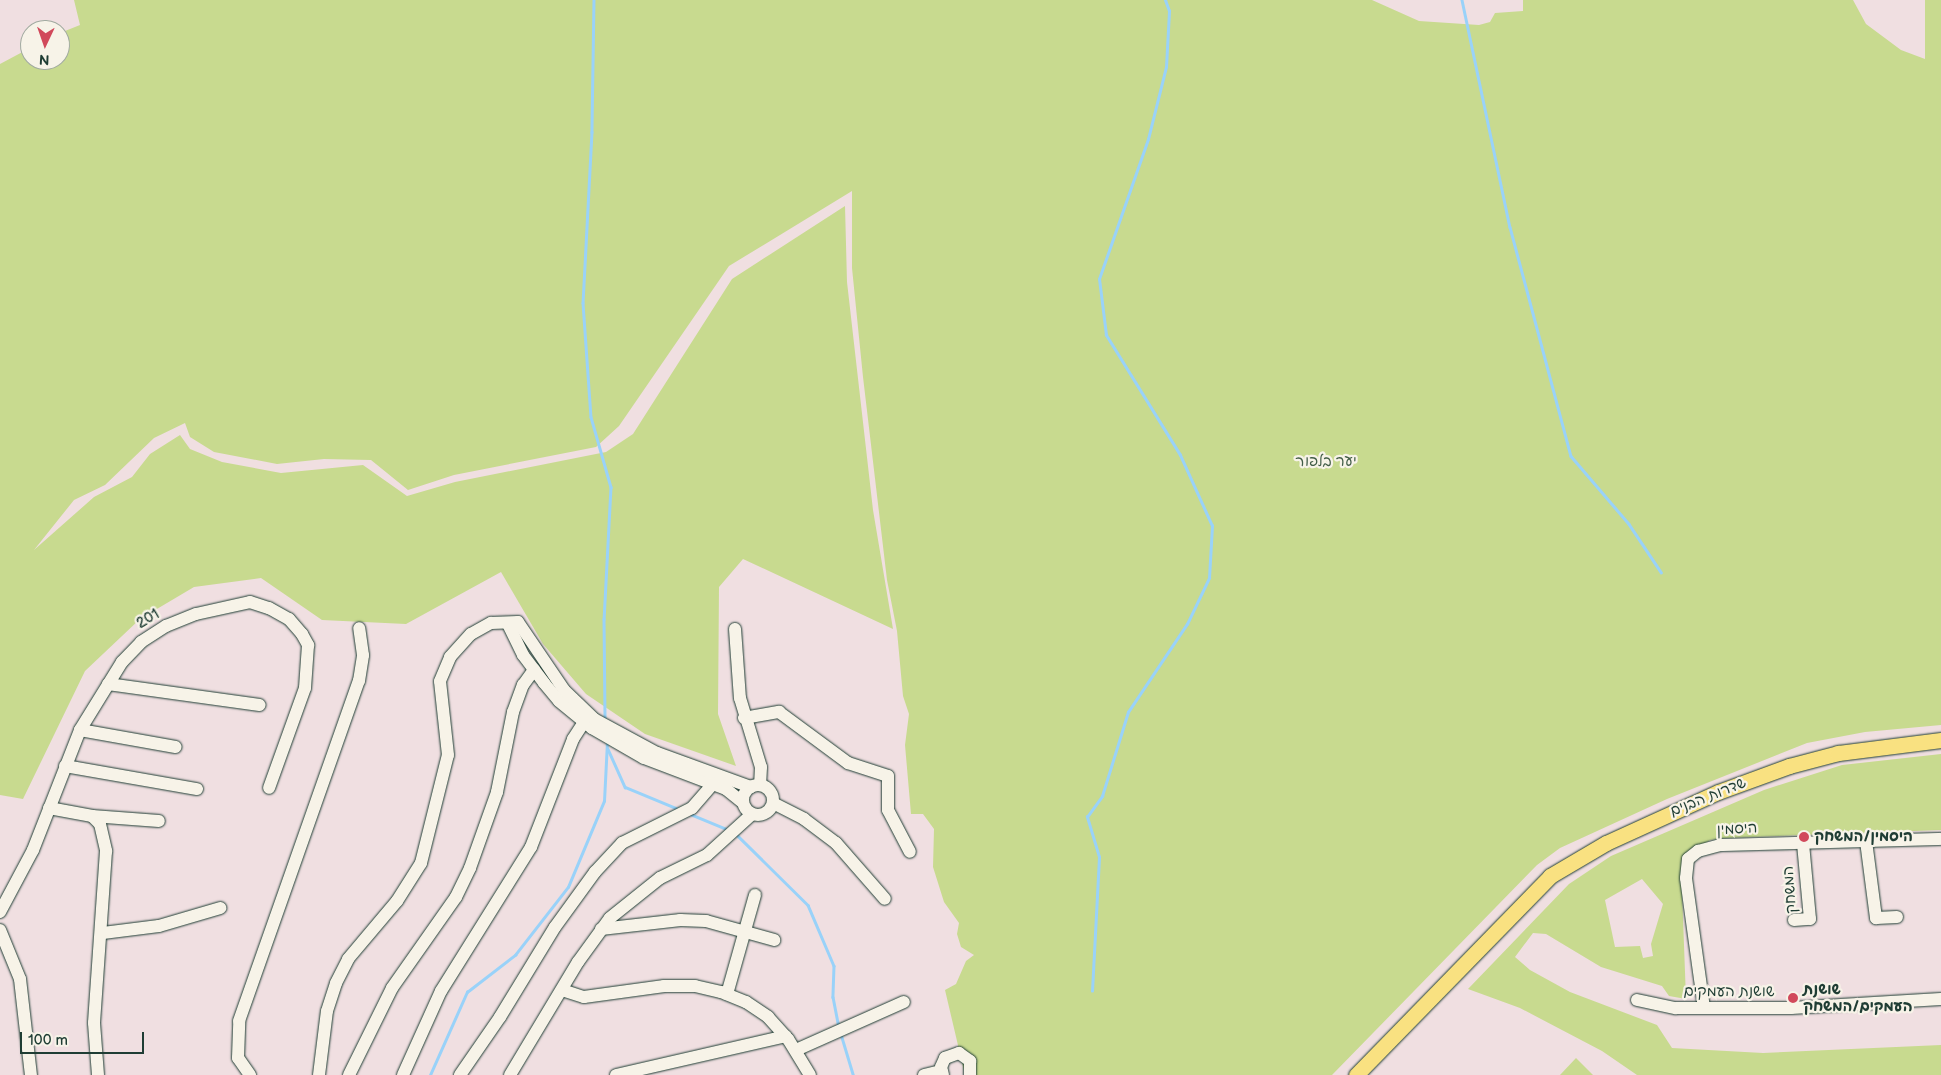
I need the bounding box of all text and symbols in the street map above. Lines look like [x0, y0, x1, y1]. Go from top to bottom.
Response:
north arrow [20, 20, 70, 70]
text: N [39, 51, 50, 68]
park label: יער בלפור [1295, 453, 1357, 471]
street label: 201 [133, 605, 163, 633]
street label: שדרות הבנים [1667, 774, 1749, 820]
street label: היסמין [1716, 819, 1758, 839]
place label: היסמין/המשחק [1814, 828, 1913, 846]
marker: היסמין/המשחק [1798, 831, 1810, 843]
street label: המשחק [1779, 865, 1801, 915]
place label: שושנת העמקים/המשחק [1803, 980, 1913, 1015]
street label: שושנת העמקים [1683, 983, 1775, 1001]
marker: שושנת העמקים/המשחק [1787, 992, 1799, 1004]
scale bar [22, 1022, 146, 1054]
text: 100 m [28, 1031, 68, 1050]

